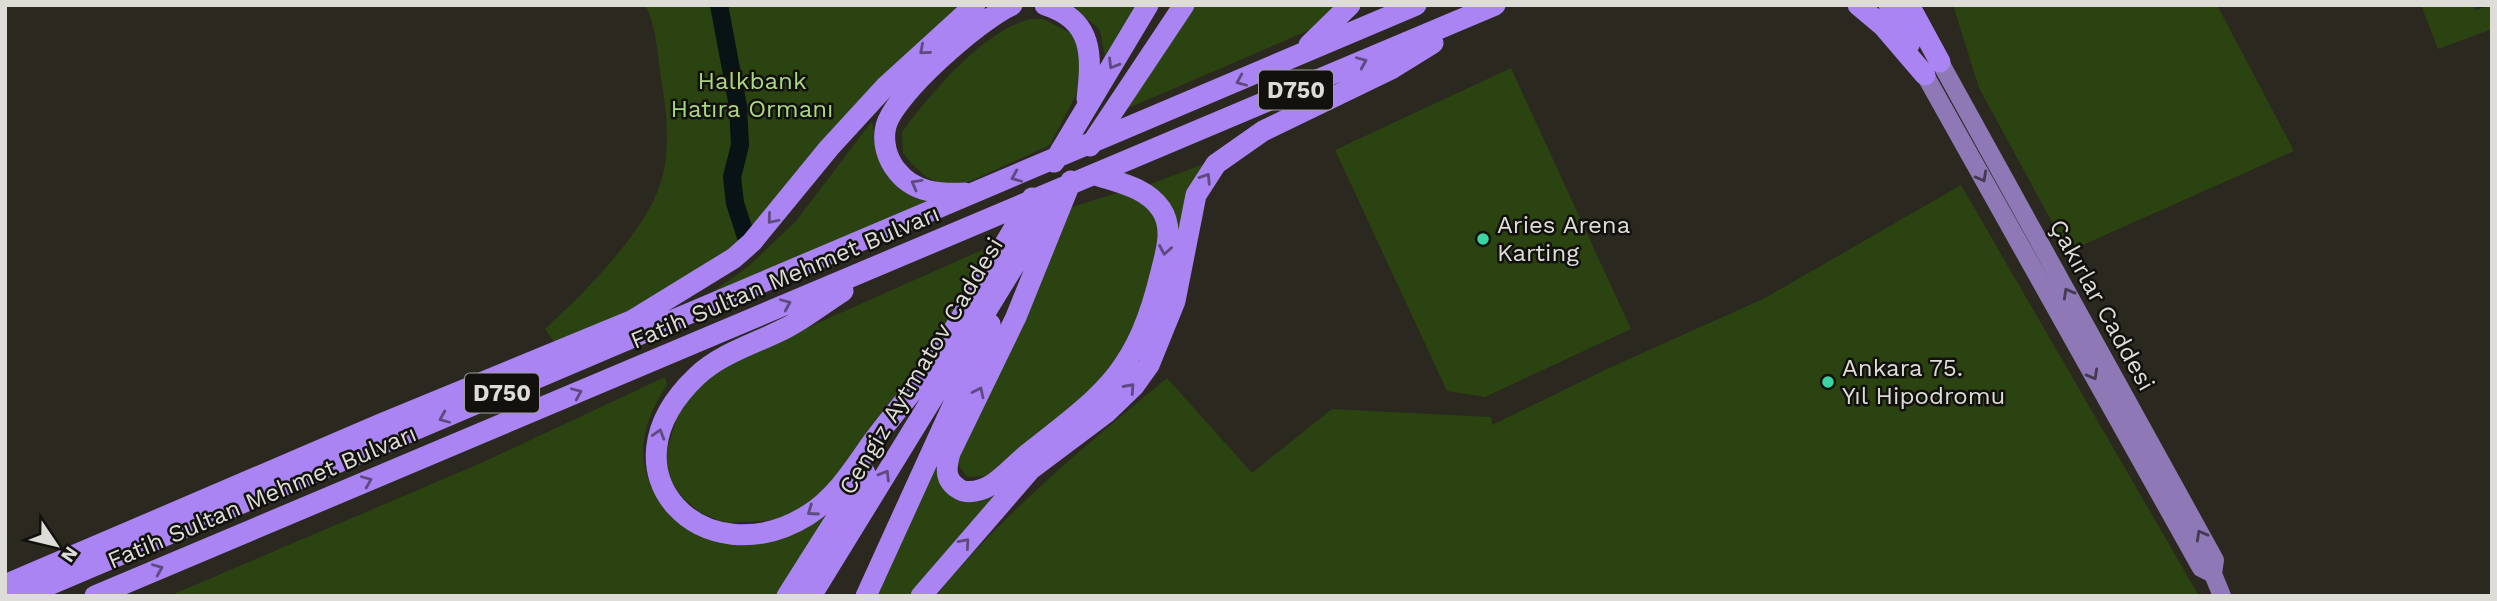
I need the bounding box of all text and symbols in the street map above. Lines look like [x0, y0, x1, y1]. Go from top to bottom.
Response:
one-way arrow [919, 42, 932, 54]
one-way arrow [1108, 56, 1121, 69]
one-way arrow [1355, 56, 1367, 70]
park label: Halkbank Hatıra Ormanı [670, 67, 834, 123]
road number: D750 [1259, 71, 1333, 110]
one-way arrow [1236, 72, 1248, 86]
one-way arrow [1011, 169, 1023, 183]
one-way arrow [1974, 170, 1987, 182]
one-way arrow [1198, 173, 1211, 186]
one-way arrow [910, 179, 923, 192]
street label: Fatih Sultan Mehmet Bulvarı [626, 199, 944, 355]
one-way arrow [768, 211, 780, 224]
place label: Aries Arena Karting [1497, 211, 1630, 267]
street label: Çakırlar Caddesi [2043, 215, 2161, 395]
marker: Aries Arena Karting [1475, 231, 1491, 247]
street label: Cengiz Aytmatov Caddesi [833, 232, 1009, 500]
one-way arrow [1159, 244, 1174, 256]
one-way arrow [2062, 288, 2076, 300]
one-way arrow [779, 298, 792, 312]
place label: Ankara 75. Yıl Hipodromu [1842, 354, 2005, 410]
one-way arrow [2085, 368, 2098, 381]
road number: D750 [465, 374, 539, 412]
marker: Ankara 75. Yıl Hipodromu [1820, 374, 1836, 390]
one-way arrow [1122, 384, 1134, 397]
one-way arrow [570, 387, 582, 401]
one-way arrow [971, 387, 985, 399]
one-way arrow [439, 409, 451, 423]
street label: Fatih Sultan Mehmet Bulvarı [103, 419, 421, 575]
one-way arrow [650, 429, 665, 441]
one-way arrow [877, 469, 890, 482]
one-way arrow [360, 475, 372, 489]
one-way arrow [807, 503, 820, 515]
north arrow [21, 510, 91, 580]
one-way arrow [2196, 530, 2209, 542]
one-way arrow [957, 539, 969, 552]
text: N [56, 542, 83, 567]
one-way arrow [150, 563, 163, 577]

